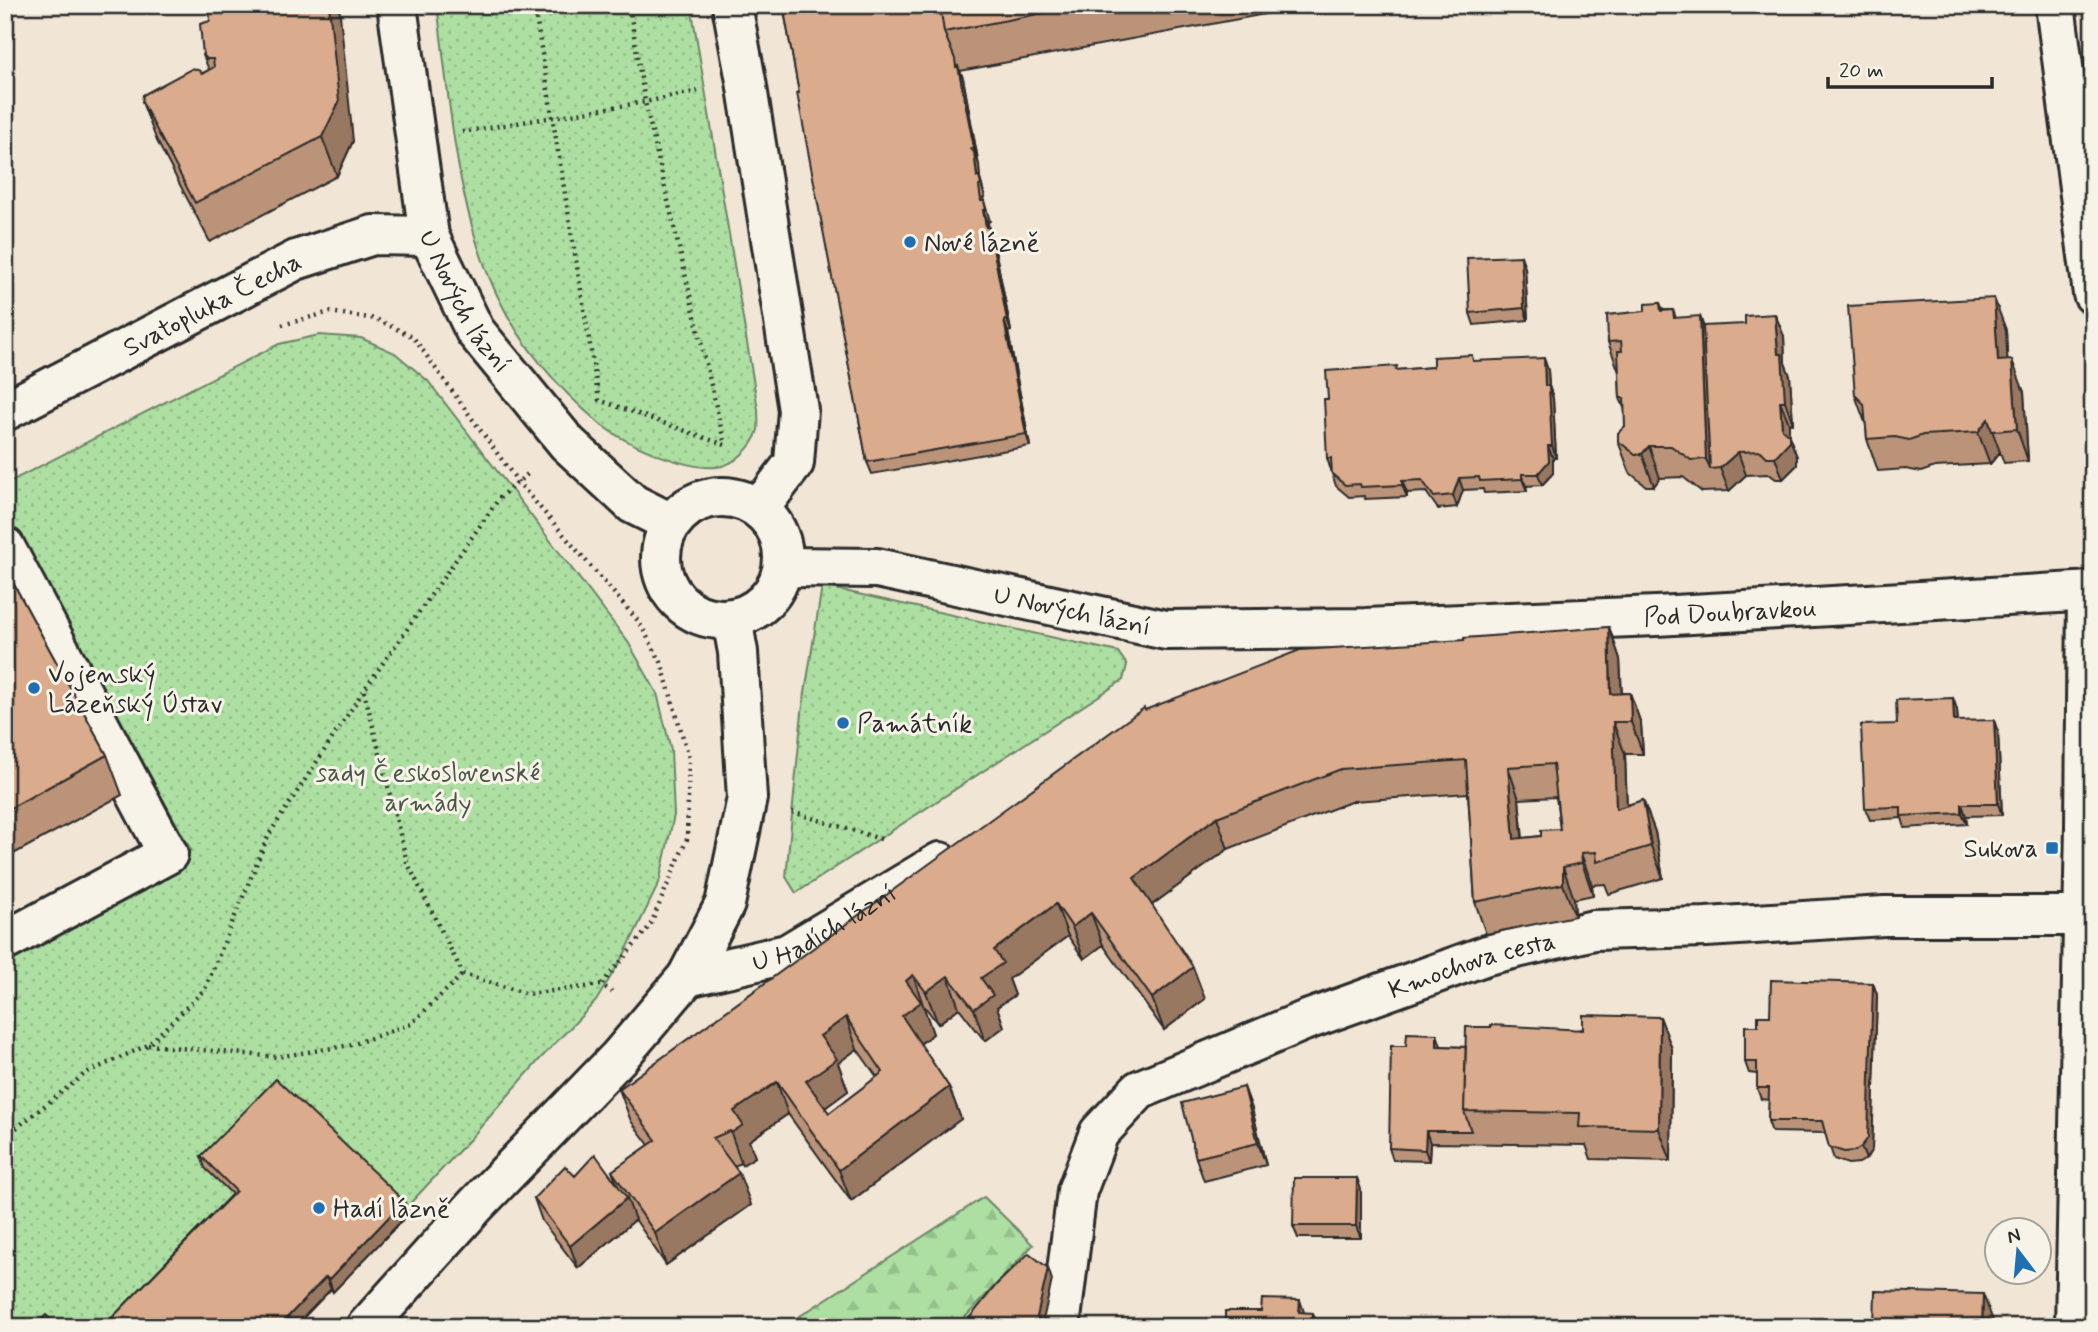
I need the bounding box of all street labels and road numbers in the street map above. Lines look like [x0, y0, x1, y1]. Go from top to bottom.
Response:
street label: U Nových lázní [410, 225, 518, 381]
street label: Svatopluka Čecha [118, 245, 308, 366]
street label: U Nových lázní [990, 579, 1154, 645]
street label: Pod Doubravkou [1643, 592, 1818, 635]
street label: U Hadích lázní [749, 877, 903, 980]
street label: Kmochova cesta [1384, 925, 1559, 1008]

